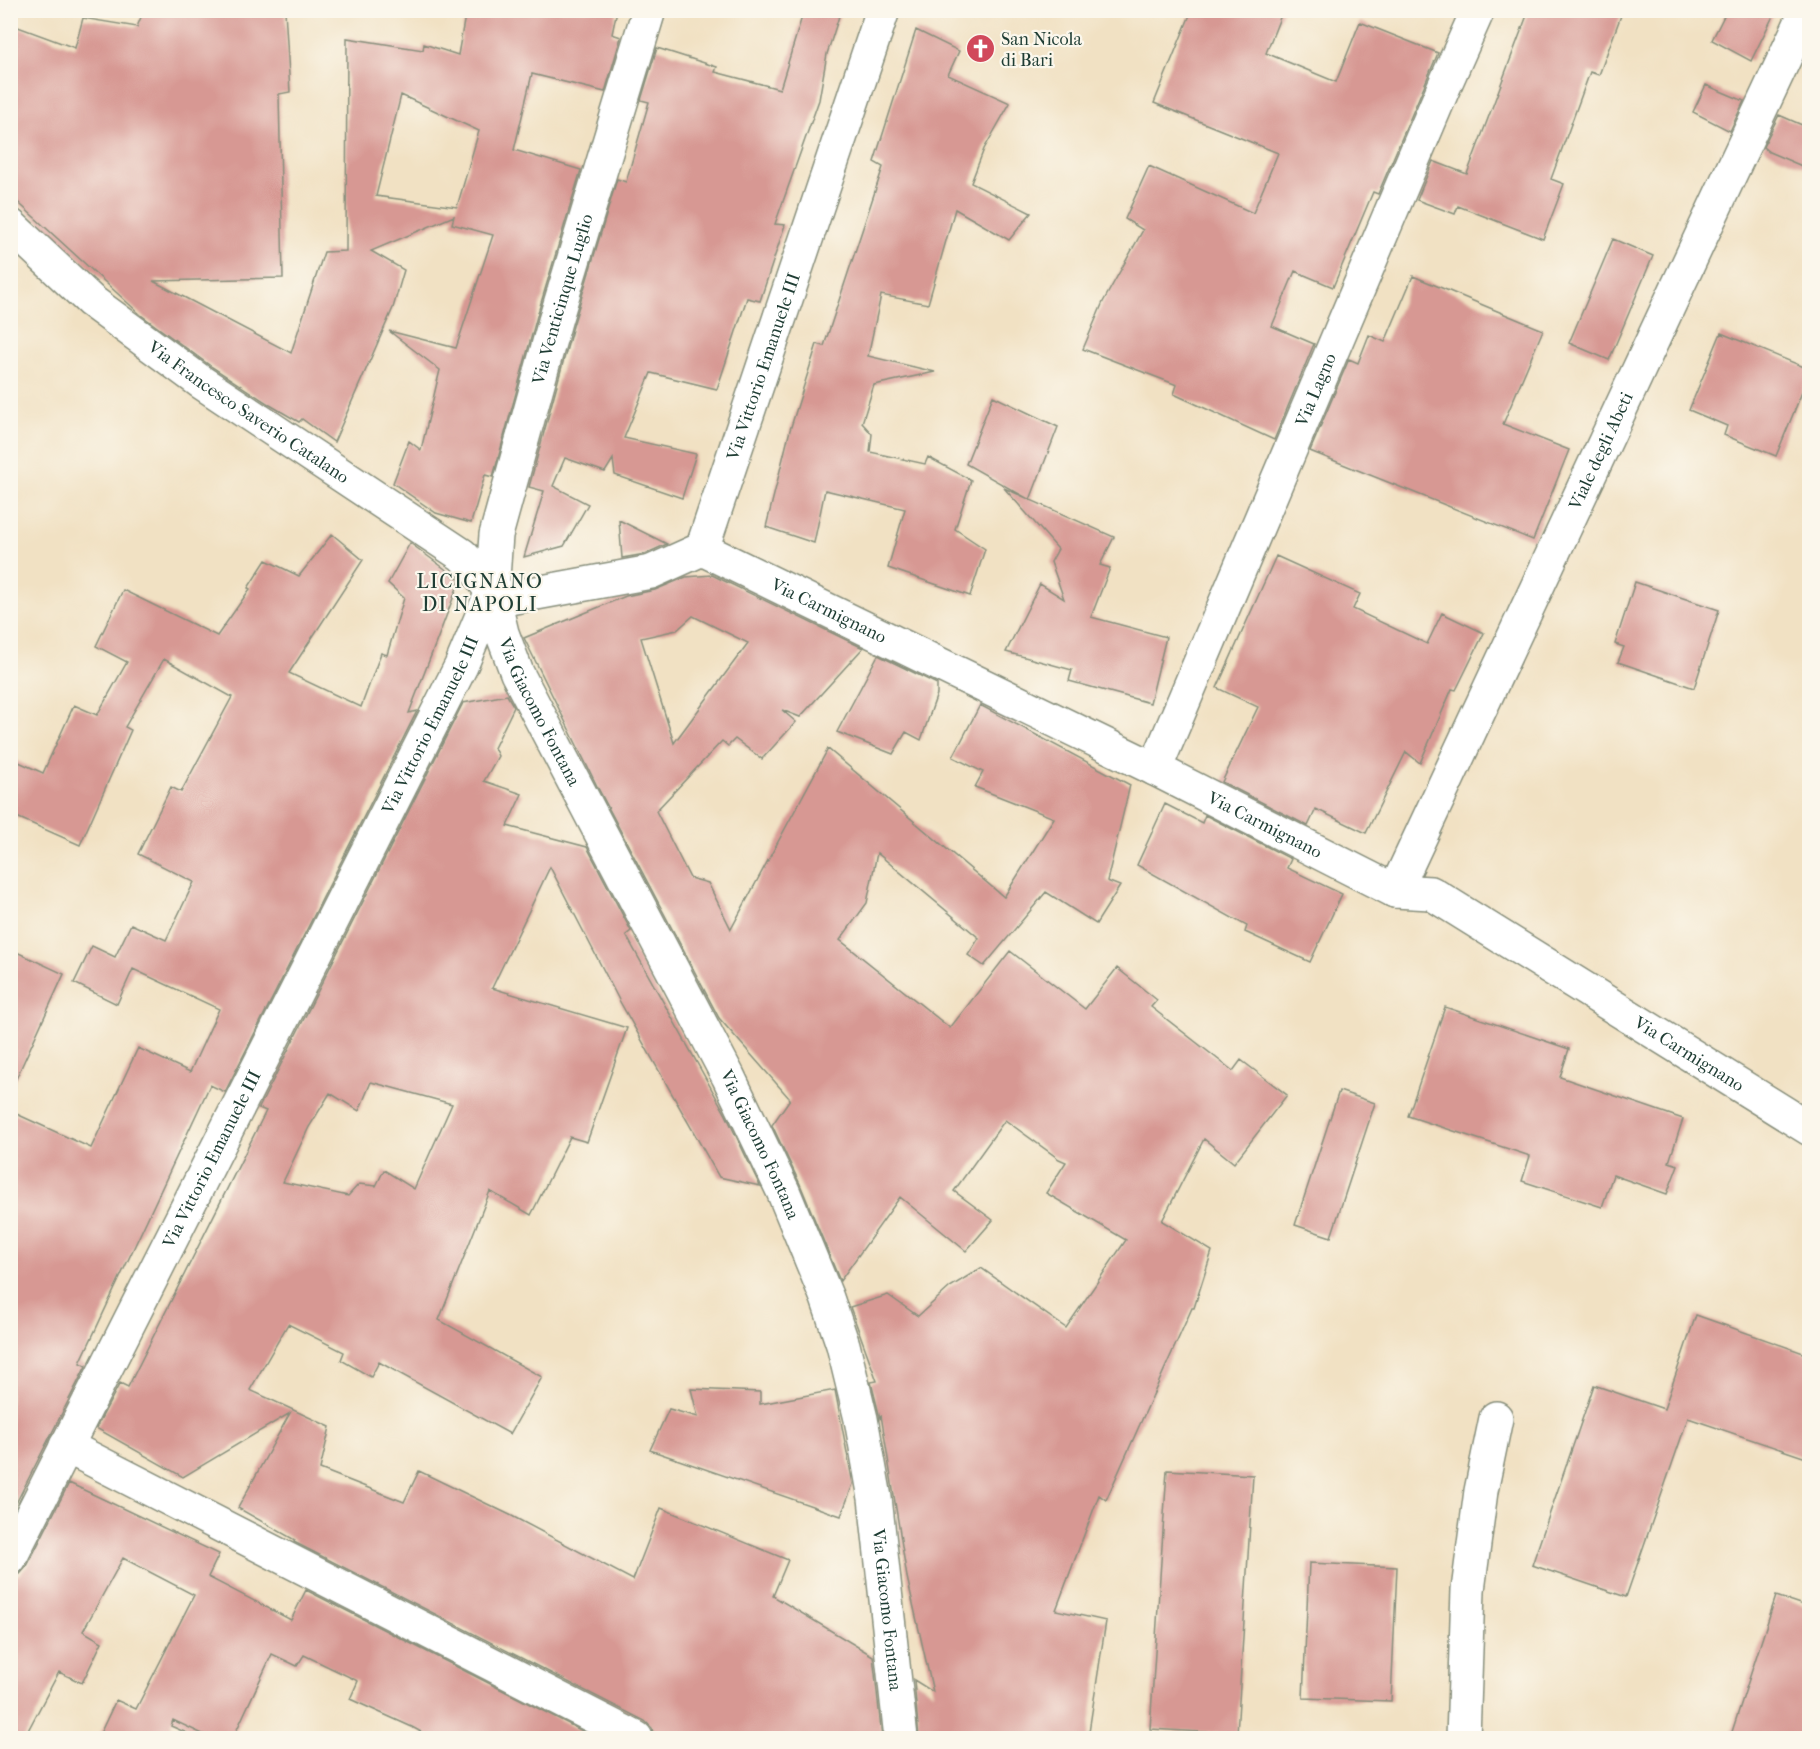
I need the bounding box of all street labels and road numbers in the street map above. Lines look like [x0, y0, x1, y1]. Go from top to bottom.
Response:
street label: Via Venticinque Luglio [527, 211, 597, 388]
street label: Via Vittorio Emanuele III [722, 270, 804, 464]
street label: Via Francesco Saverio Catalano [143, 336, 353, 488]
street label: Via Lagno [1290, 350, 1340, 430]
street label: Viale degli Abeti [1564, 388, 1638, 514]
street label: Via Carmignano [767, 573, 890, 647]
street label: Via Vittorio Emanuele III [377, 633, 483, 818]
street label: Via Giacomo Fontana [494, 634, 585, 790]
street label: Via Carmignano [1203, 787, 1326, 863]
street label: Via Carmignano [1629, 1011, 1748, 1096]
street label: Via Giacomo Fontana [716, 1065, 804, 1223]
street label: Via Vittorio Emanuele III [158, 1067, 265, 1252]
street label: Via Giacomo Fontana [868, 1527, 906, 1693]

